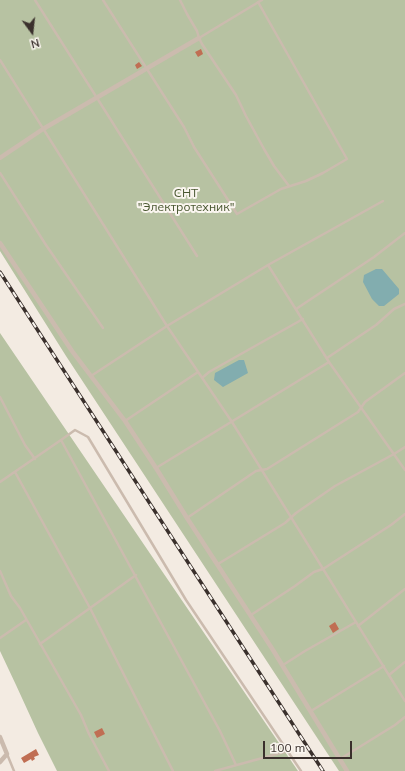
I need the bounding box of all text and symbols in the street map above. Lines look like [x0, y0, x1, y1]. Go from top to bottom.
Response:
north arrow [12, 12, 52, 52]
text: N [29, 36, 41, 51]
park label: СНТ "Электротехник" [138, 186, 234, 214]
scale bar [265, 733, 354, 759]
text: 100 m [270, 740, 305, 755]

